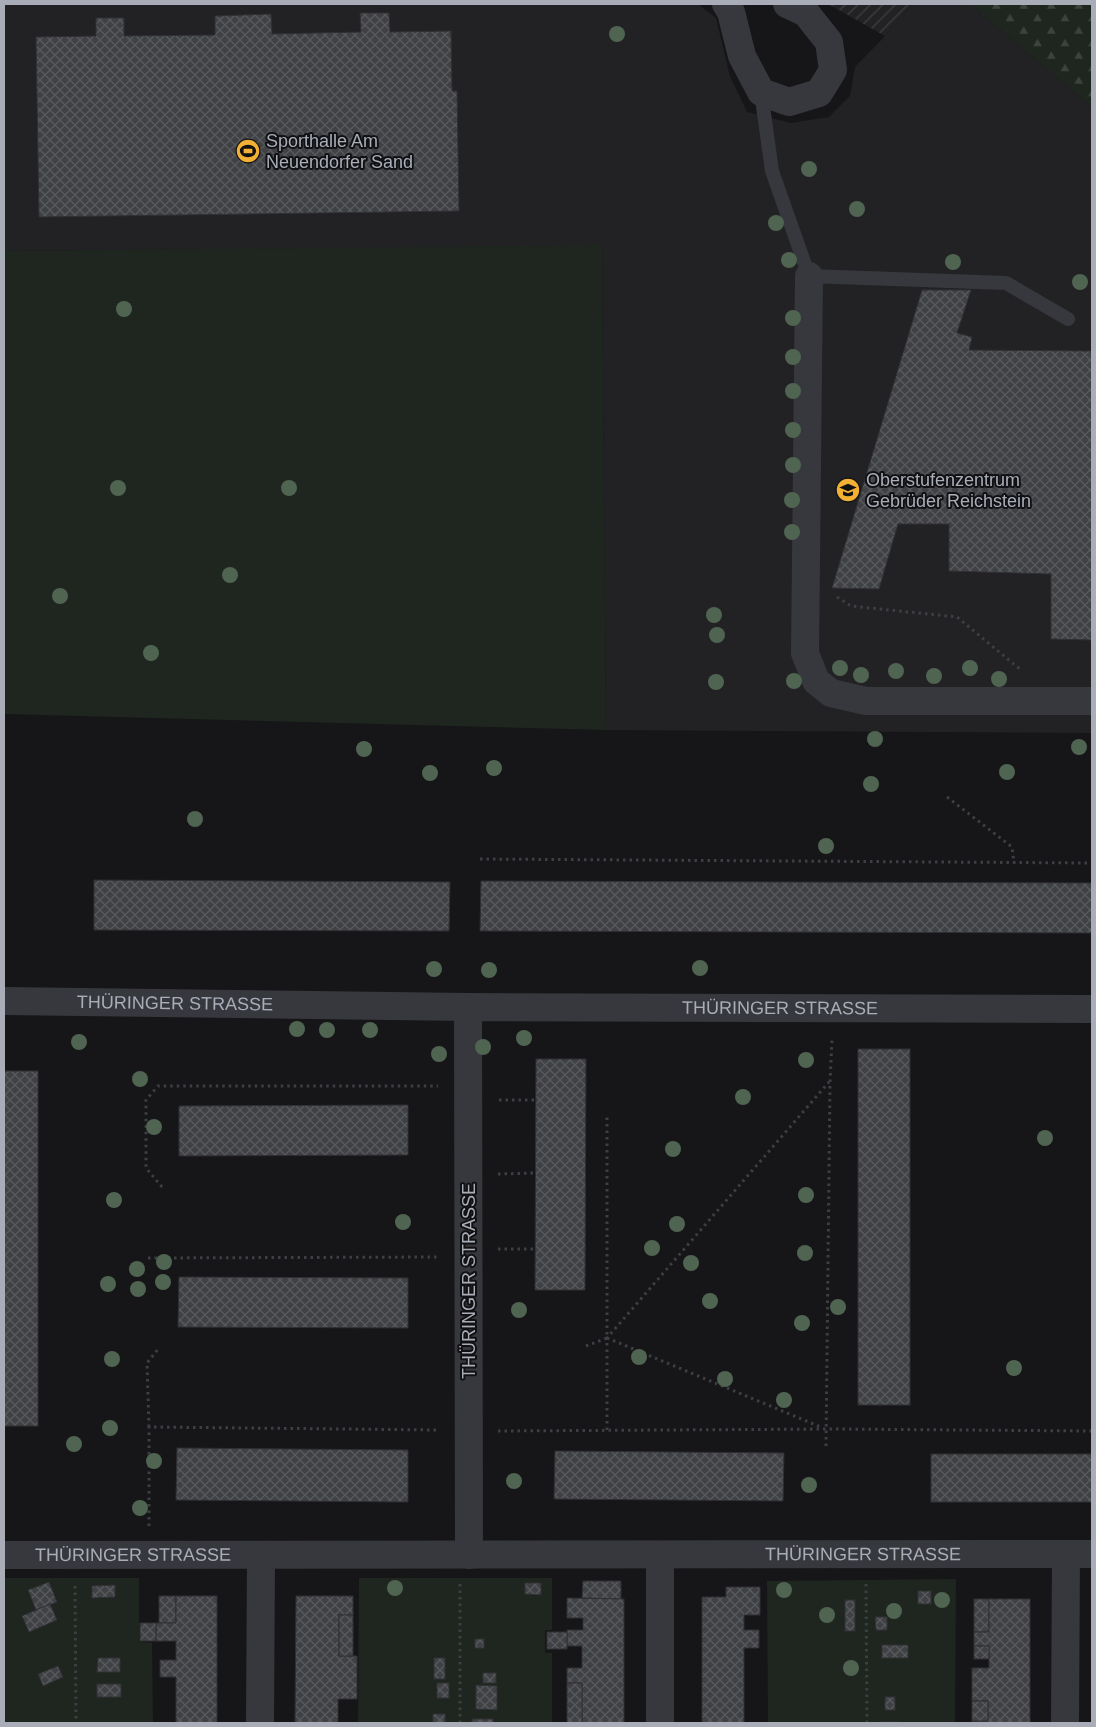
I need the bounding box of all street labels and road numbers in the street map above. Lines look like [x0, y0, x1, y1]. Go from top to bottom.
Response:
street label: THÜRINGER STRASSE [77, 992, 273, 1014]
street label: THÜRINGER STRASSE [682, 998, 878, 1018]
street label: THÜRINGER STRASSE [459, 1183, 479, 1379]
street label: THÜRINGER STRASSE [765, 1544, 961, 1564]
street label: THÜRINGER STRASSE [35, 1545, 231, 1565]

